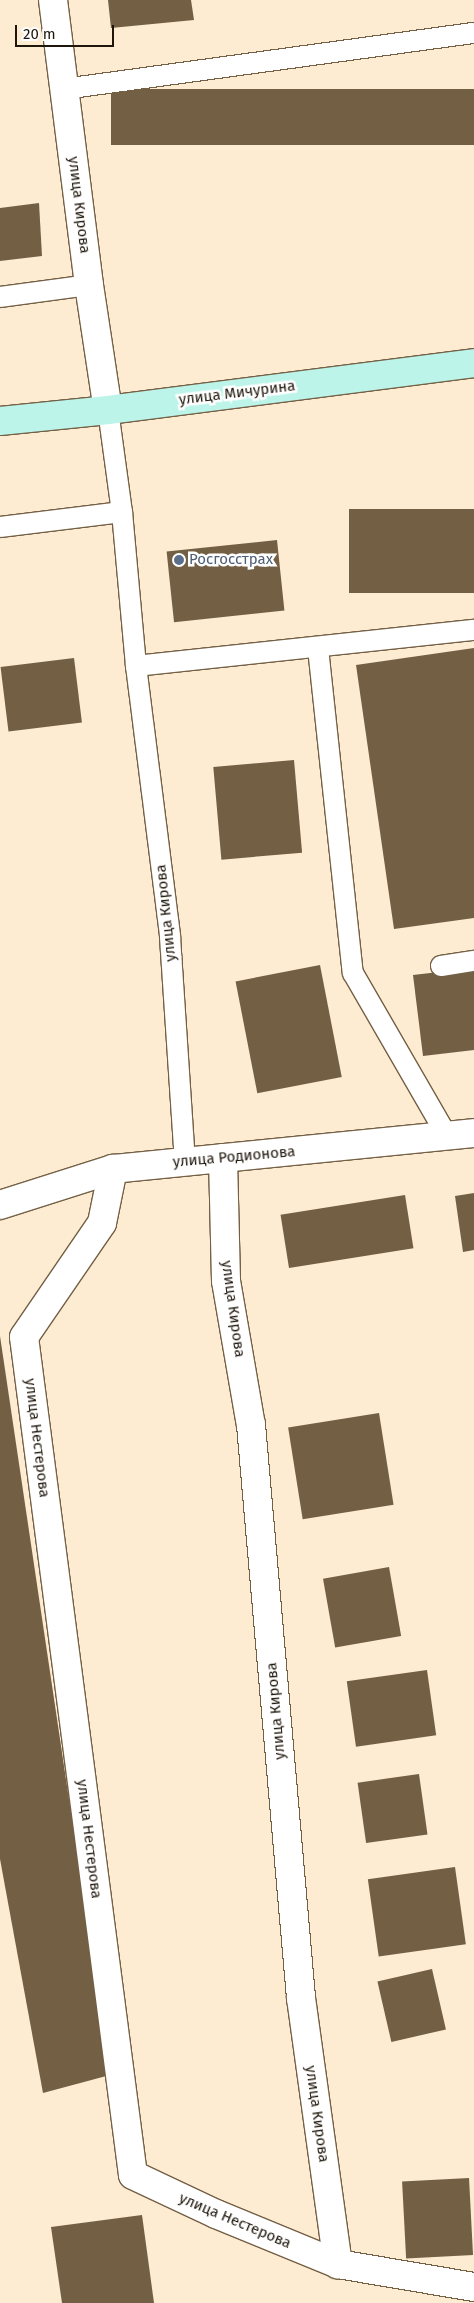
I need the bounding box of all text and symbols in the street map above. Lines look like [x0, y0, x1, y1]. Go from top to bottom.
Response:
scale bar [18, 15, 116, 47]
text: 20 m [23, 25, 56, 43]
street label: улица Кирова [64, 155, 94, 255]
street label: улица Мичурина [178, 377, 296, 409]
place label: Росгосстрах [189, 551, 273, 569]
marker: Росгосстрах [173, 554, 185, 566]
street label: улица Кирова [152, 863, 180, 963]
street label: улица Родионова [172, 1143, 296, 1171]
street label: улица Кирова [217, 1259, 249, 1359]
street label: улица Нестерова [21, 1377, 53, 1499]
street label: улица Кирова [263, 1662, 289, 1760]
street label: улица Нестерова [73, 1778, 105, 1900]
street label: улица Кирова [301, 2064, 333, 2164]
street label: улица Нестерова [176, 2189, 294, 2253]

